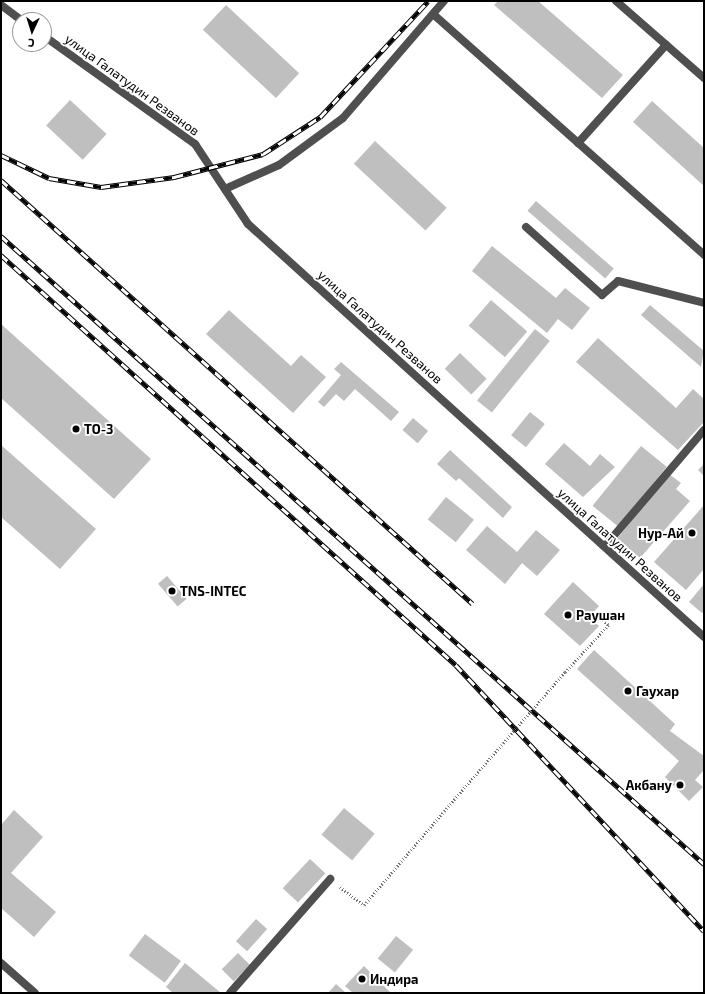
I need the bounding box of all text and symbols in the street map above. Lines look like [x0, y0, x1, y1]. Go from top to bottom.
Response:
north arrow [12, 12, 52, 52]
street label: улица Галатудин Резванов [62, 31, 202, 139]
text: С [28, 37, 35, 50]
street label: улица Галатудин Резванов [314, 267, 446, 387]
place label: ТО-3 [84, 421, 113, 437]
marker: ТО-3 [71, 424, 81, 434]
street label: улица Галатудин Резванов [554, 485, 686, 605]
place label: Нур-Ай [638, 525, 684, 541]
marker: Нур-Ай [687, 528, 697, 538]
place label: TNS-INTEC [180, 583, 246, 599]
marker: TNS-INTEC [167, 586, 177, 596]
place label: Раушан [576, 607, 625, 623]
marker: Раушан [563, 610, 573, 620]
place label: Гаухар [636, 683, 679, 699]
marker: Гаухар [623, 686, 633, 696]
place label: Акбану [626, 777, 672, 793]
marker: Акбану [675, 780, 685, 790]
place label: Индира [370, 971, 419, 987]
marker: Индира [357, 974, 367, 984]

